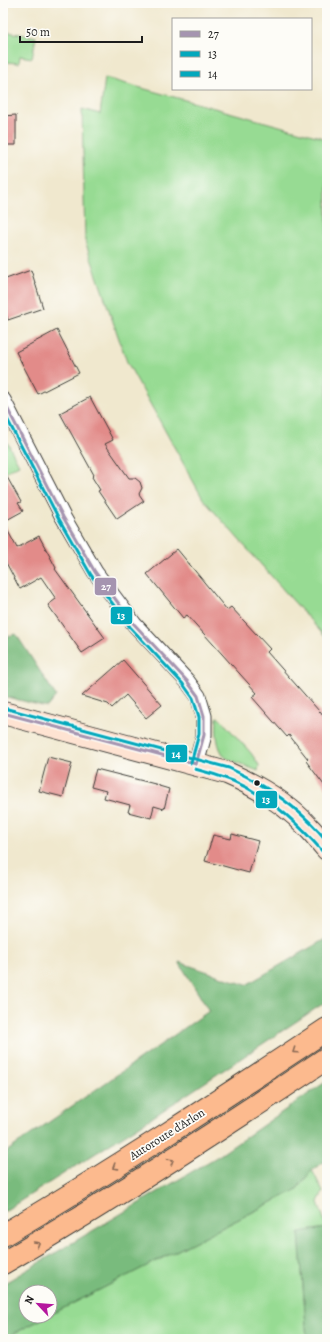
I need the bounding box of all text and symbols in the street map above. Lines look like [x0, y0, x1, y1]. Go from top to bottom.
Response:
scale bar [20, 18, 142, 44]
legend [172, 18, 312, 90]
text: 50 m [26, 24, 50, 40]
text: 27 [208, 26, 220, 42]
text: 13 [208, 46, 217, 62]
text: 14 [208, 66, 218, 82]
line badge: 27 [94, 577, 117, 596]
text: 27 [101, 579, 111, 594]
line badge: 13 [110, 606, 133, 625]
text: 13 [117, 608, 126, 623]
line badge: 14 [165, 744, 188, 763]
text: 14 [171, 747, 181, 762]
unlabelled marker [252, 778, 262, 788]
line badge: 13 [255, 790, 278, 809]
text: 13 [262, 792, 271, 807]
one-way arrow [292, 1046, 299, 1053]
street label: Autoroute d'Arlon [125, 1104, 208, 1164]
one-way arrow [167, 1158, 174, 1165]
one-way arrow [112, 1162, 119, 1170]
one-way arrow [33, 1241, 40, 1248]
north arrow [18, 1284, 58, 1324]
text: N [21, 1293, 38, 1307]

